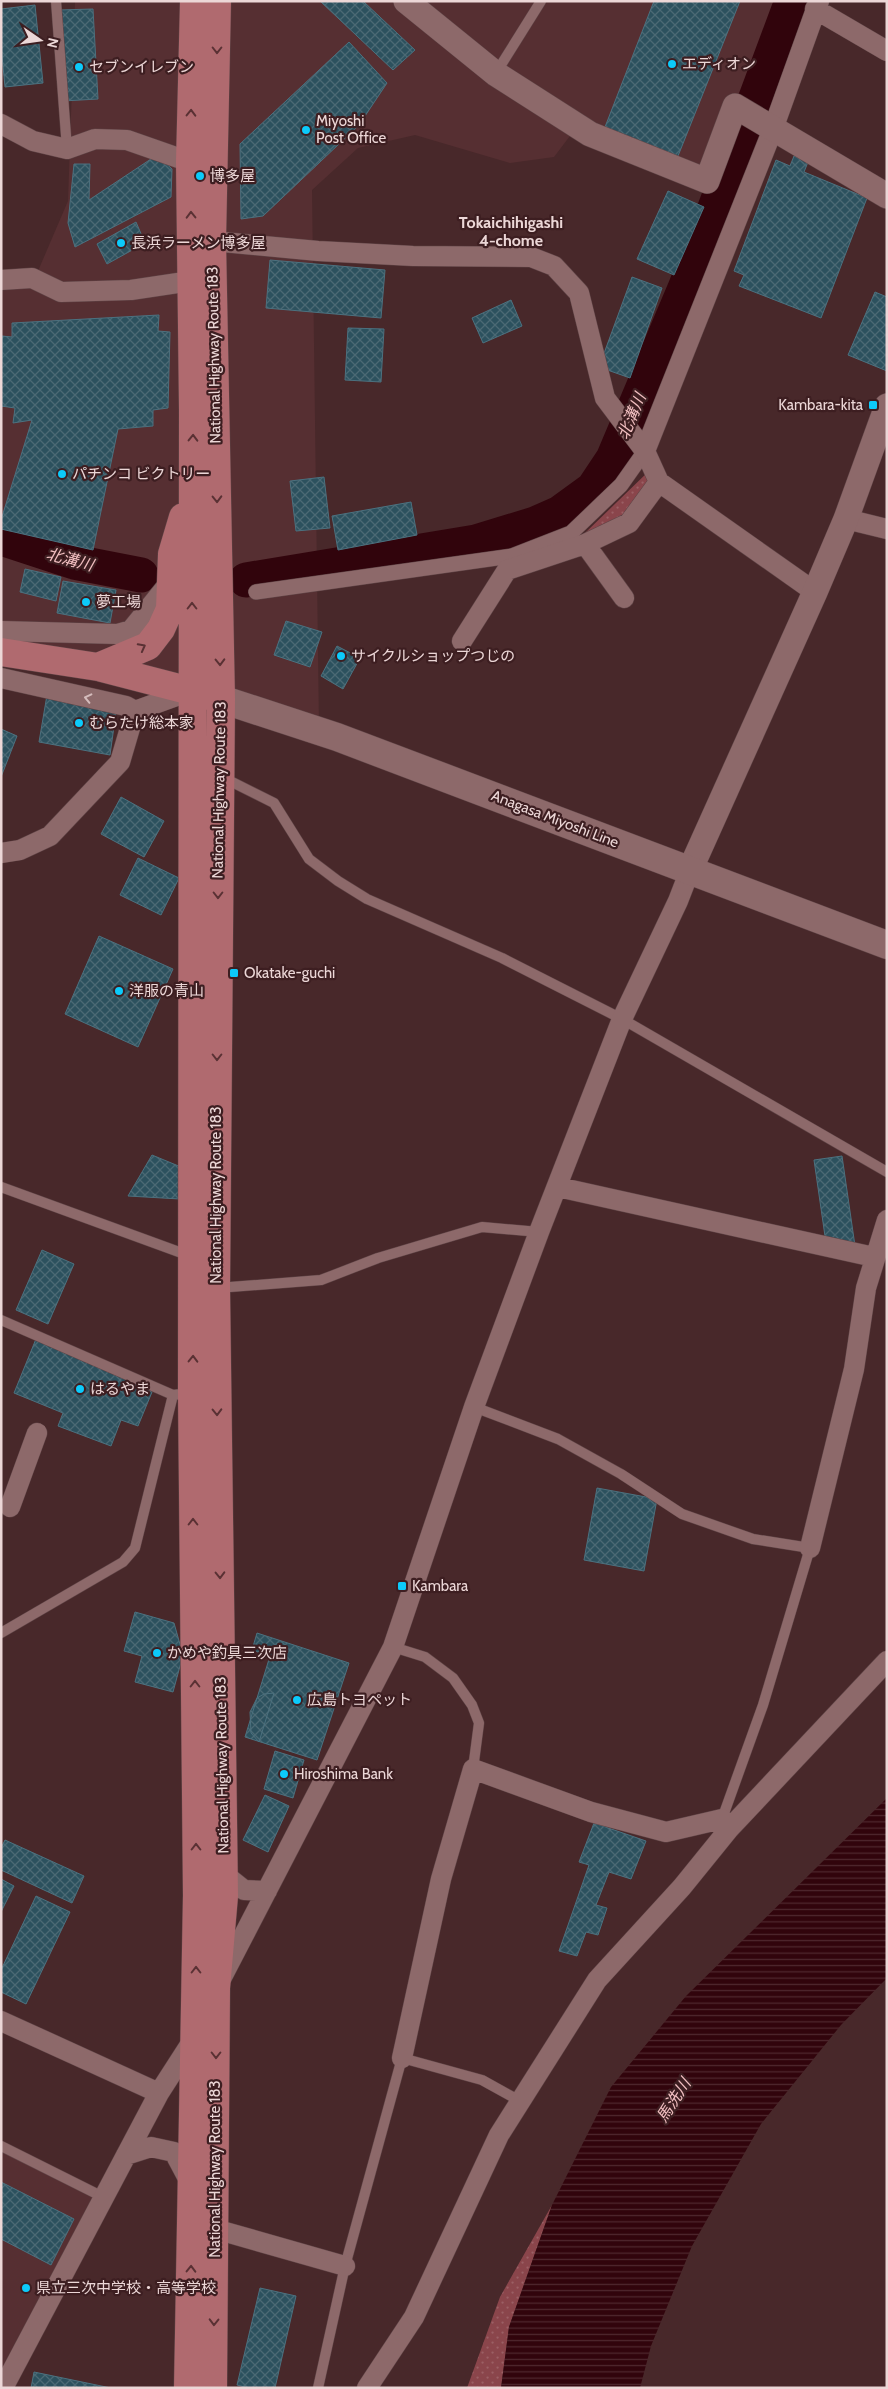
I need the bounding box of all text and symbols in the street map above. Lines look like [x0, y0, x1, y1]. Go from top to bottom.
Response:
north arrow [15, 15, 65, 65]
text: N [43, 36, 63, 50]
one-way arrow [212, 46, 222, 54]
place label: エディオン [682, 55, 756, 73]
place label: セブンイレブン [89, 58, 194, 76]
marker: エディオン [666, 58, 678, 70]
marker: セブンイレブン [73, 61, 85, 73]
one-way arrow [186, 109, 196, 116]
place label: Miyoshi Post Office [316, 112, 387, 147]
marker: Miyoshi Post Office [300, 124, 312, 136]
place label: 博多屋 [210, 167, 255, 185]
marker: 博多屋 [194, 170, 206, 182]
one-way arrow [185, 210, 196, 218]
district label: Tokaichihigashi 4-chome [459, 213, 563, 250]
place label: 長浜ラーメン博多屋 [131, 234, 265, 252]
marker: 長浜ラーメン博多屋 [115, 237, 127, 249]
street label: National Highway Route 183 [203, 266, 225, 444]
water label: 北溝川 [613, 389, 650, 442]
place label: Kambara-kita [778, 396, 864, 414]
marker: Kambara-kita [867, 399, 879, 411]
one-way arrow [187, 434, 198, 442]
place label: パチンコ ビクトリー [72, 465, 210, 483]
marker: パチンコ ビクトリー [56, 468, 68, 480]
one-way arrow [212, 496, 222, 504]
water label: 北溝川 [44, 544, 97, 575]
place label: 夢工場 [96, 593, 141, 611]
marker: 夢工場 [80, 596, 92, 608]
one-way arrow [187, 602, 197, 610]
one-way arrow [137, 643, 146, 653]
place label: サイクルショップつじの [351, 647, 515, 665]
marker: サイクルショップつじの [335, 650, 347, 662]
one-way arrow [215, 658, 225, 666]
one-way arrow [84, 693, 93, 704]
street label: National Highway Route 183 [208, 701, 230, 879]
place label: むらたけ総本家 [89, 714, 194, 732]
marker: むらたけ総本家 [73, 717, 85, 729]
street label: Anagasa Miyoshi Line [489, 786, 621, 852]
one-way arrow [213, 891, 223, 899]
place label: Okatake-guchi [244, 964, 335, 982]
marker: Okatake-guchi [228, 967, 240, 979]
place label: 洋服の青山 [129, 982, 204, 1000]
marker: 洋服の青山 [113, 985, 125, 997]
one-way arrow [212, 1054, 222, 1061]
street label: National Highway Route 183 [207, 1106, 225, 1284]
one-way arrow [188, 1355, 198, 1362]
place label: はるやま [90, 1380, 150, 1398]
marker: はるやま [74, 1383, 86, 1395]
one-way arrow [212, 1408, 223, 1416]
one-way arrow [188, 1517, 199, 1525]
one-way arrow [214, 1571, 225, 1579]
place label: Kambara [412, 1577, 469, 1595]
marker: Kambara [396, 1580, 408, 1592]
place label: かめや釣具三次店 [167, 1644, 287, 1662]
marker: かめや釣具三次店 [151, 1647, 163, 1659]
street label: National Highway Route 183 [211, 1676, 233, 1854]
one-way arrow [190, 1680, 200, 1688]
place label: 広島トヨペット [307, 1691, 412, 1709]
marker: 広島トヨペット [291, 1694, 303, 1706]
place label: Hiroshima Bank [294, 1765, 393, 1783]
marker: Hiroshima Bank [278, 1768, 290, 1780]
one-way arrow [191, 1842, 201, 1850]
one-way arrow [191, 1966, 201, 1974]
one-way arrow [211, 2051, 221, 2059]
water label: 馬洗川 [652, 2073, 696, 2126]
street label: National Highway Route 183 [206, 2080, 224, 2258]
one-way arrow [185, 2265, 196, 2273]
place label: 県立三次中学校・高等学校 [36, 2279, 216, 2297]
marker: 県立三次中学校・高等学校 [20, 2282, 32, 2294]
one-way arrow [209, 2318, 219, 2326]

